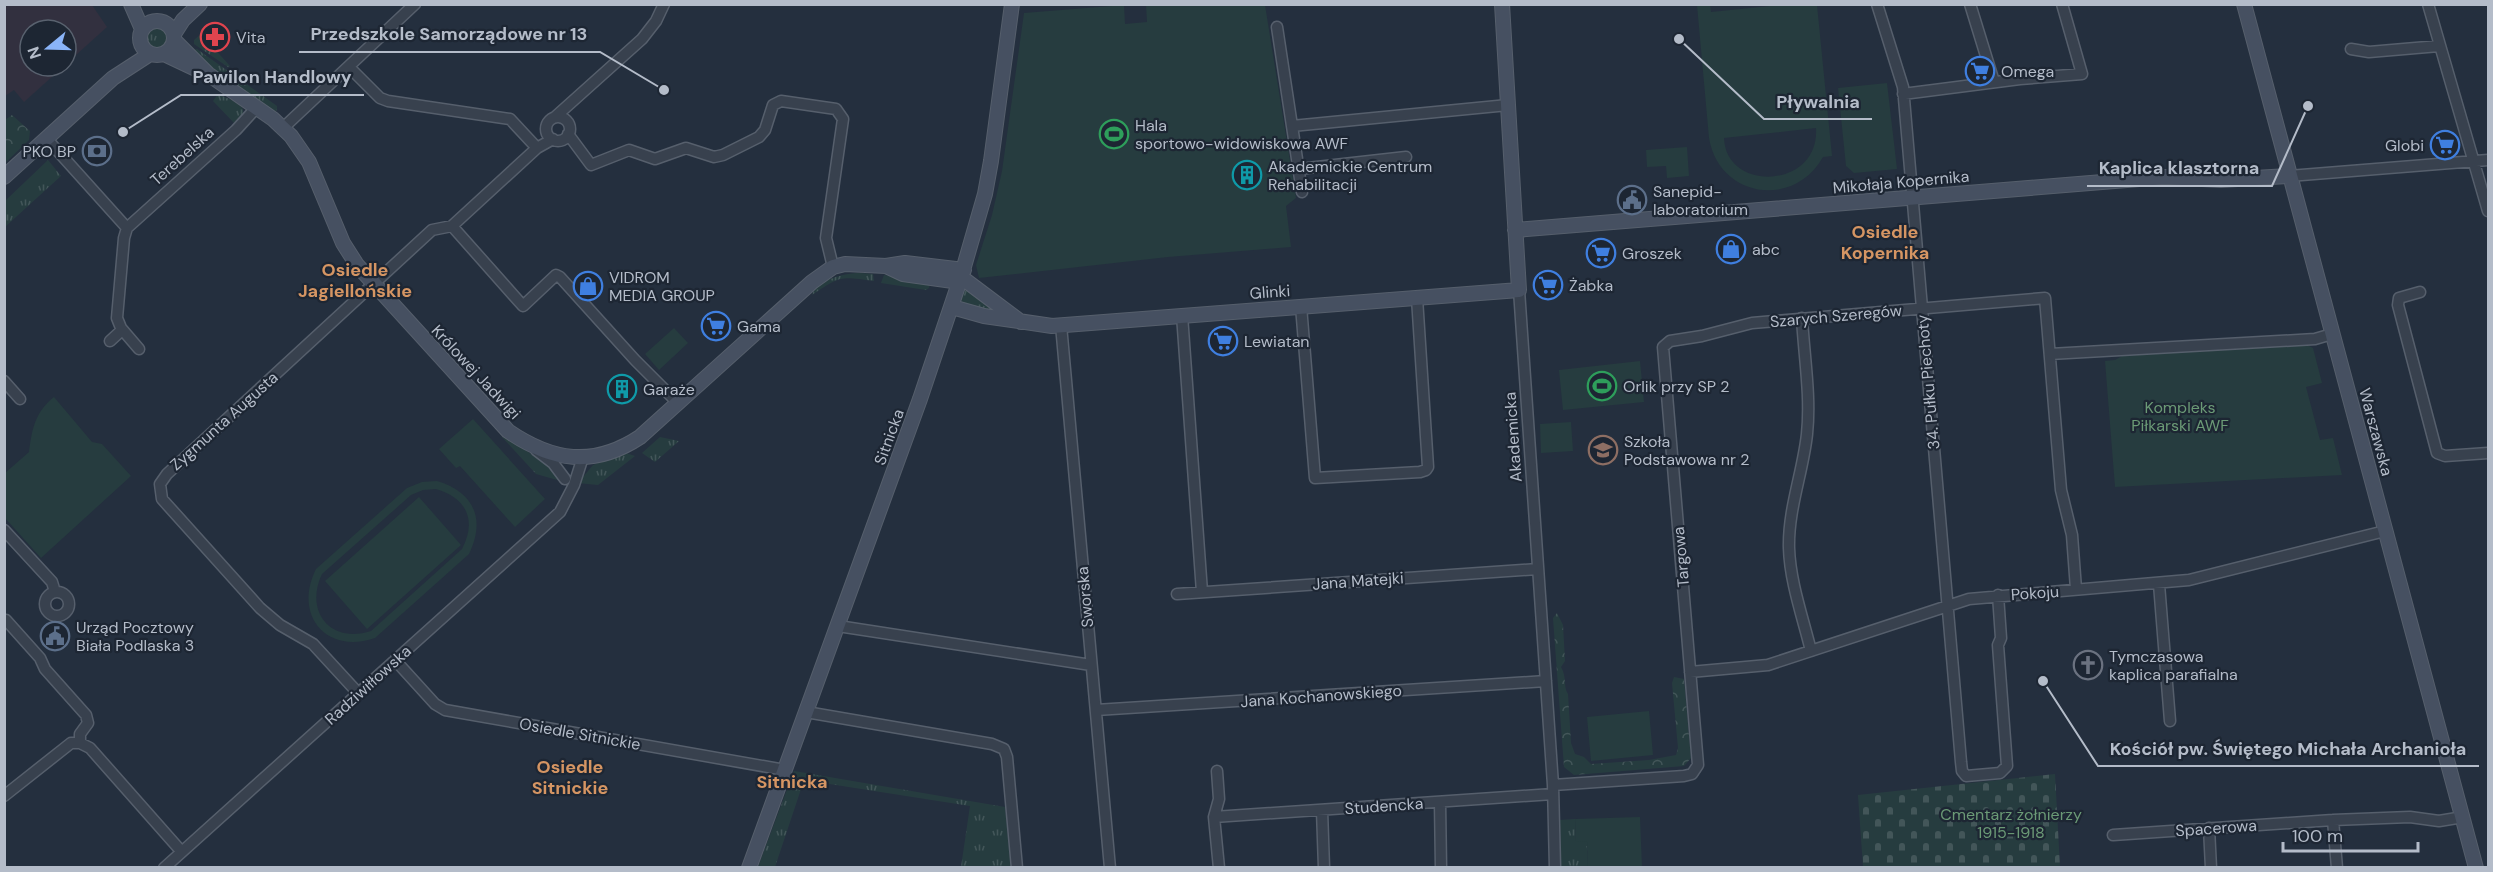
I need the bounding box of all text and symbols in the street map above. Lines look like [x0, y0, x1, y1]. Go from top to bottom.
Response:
callout: Przedszkole Samorządowe nr 13 [299, 16, 600, 52]
north arrow [18, 18, 78, 78]
pharmacy icon: Vita [199, 21, 231, 53]
text: Przedszkole Samorządowe nr 13 [311, 22, 587, 46]
place label: Vita [236, 27, 266, 48]
text: N [22, 44, 46, 62]
supermarket icon: Omega [1964, 55, 1996, 87]
callout: Pawilon Handlowy [181, 59, 364, 95]
place label: Omega [2001, 61, 2054, 82]
text: Pawilon Handlowy [192, 65, 352, 89]
callout: Pływalnia [1764, 83, 1872, 119]
text: Pływalnia [1776, 90, 1860, 114]
place label: Hala sportowo-widowiskowa AWF [1135, 115, 1349, 154]
sports icon: Hala sportowo-widowiskowa AWF [1098, 118, 1130, 150]
street label: Terebelska [146, 122, 218, 190]
supermarket icon: Globi [2429, 129, 2461, 161]
bank icon: PKO BP [81, 135, 113, 167]
place label: Globi [2385, 135, 2424, 156]
place label: PKO BP [22, 141, 76, 162]
callout: Kaplica klasztorna [2087, 150, 2272, 186]
place label: Akademickie Centrum Rehabilitacji [1268, 156, 1432, 195]
text: Kaplica klasztorna [2099, 156, 2259, 180]
building icon: Akademickie Centrum Rehabilitacji [1231, 159, 1263, 191]
street label: Mikołaja Kopernika [1832, 166, 1970, 198]
place label: Sanepid- laboratorium [1653, 181, 1748, 220]
public building icon: Sanepid- laboratorium [1616, 184, 1648, 216]
district label: Osiedle Kopernika [1841, 220, 1929, 265]
shop icon: abc [1715, 233, 1747, 265]
supermarket icon: Groszek [1585, 237, 1617, 269]
place label: abc [1752, 239, 1780, 260]
place label: Groszek [1622, 243, 1682, 264]
district label: Osiedle Jagiellońskie [298, 258, 412, 303]
place label: VIDROM MEDIA GROUP [609, 267, 715, 306]
supermarket icon: Żabka [1532, 269, 1564, 301]
shop icon: VIDROM MEDIA GROUP [572, 270, 604, 302]
place label: Żabka [1569, 275, 1613, 296]
street label: Glinki [1249, 280, 1291, 304]
street label: Szarych Szeregów [1769, 300, 1903, 332]
supermarket icon: Gama [700, 310, 732, 342]
street label: 34. Pułku Piechoty [1912, 314, 1944, 450]
place label: Gama [737, 316, 781, 337]
street label: Królowej Jadwigi [427, 320, 525, 424]
supermarket icon: Lewiatan [1207, 325, 1239, 357]
place label: Lewiatan [1244, 331, 1310, 352]
street label: Zygmunta Augusta [166, 367, 282, 475]
sports icon: Orlik przy SP 2 [1586, 370, 1618, 402]
building icon: Garaże [606, 373, 638, 405]
place label: Orlik przy SP 2 [1623, 376, 1729, 397]
place label: Garaże [643, 379, 695, 400]
street label: Warszawska [2354, 386, 2398, 478]
street label: Akademicka [1499, 391, 1527, 483]
park label: Kompleks Piłkarski AWF [2131, 397, 2229, 436]
street label: Sitnicka [869, 406, 909, 468]
place label: Szkoła Podstawowa nr 2 [1624, 431, 1749, 470]
school or university icon: Szkoła Podstawowa nr 2 [1587, 434, 1619, 466]
street label: Targowa [1668, 526, 1694, 588]
street label: Sworska [1072, 566, 1098, 628]
street label: Jana Matejki [1312, 567, 1404, 595]
street label: Pokoju [2010, 581, 2060, 605]
place label: Urząd Pocztowy Biała Podlaska 3 [76, 617, 194, 656]
public building icon: Urząd Pocztowy Biała Podlaska 3 [39, 620, 71, 652]
street label: Radziwiłłowska [320, 641, 416, 729]
place label: Tymczasowa kaplica parafialna [2109, 646, 2238, 685]
church icon: Tymczasowa kaplica parafialna [2072, 649, 2104, 681]
street label: Jana Kochanowskiego [1240, 680, 1402, 712]
street label: Osiedle Sitnickie [518, 713, 642, 755]
callout: Kościół pw. Świętego Michała Archanioła [2098, 730, 2479, 766]
text: Kościół pw. Świętego Michała Archanioła [2110, 737, 2466, 761]
district label: Osiedle Sitnickie [532, 755, 609, 800]
district label: Sitnicka [756, 770, 828, 794]
street label: Studencka [1344, 793, 1424, 819]
park label: Cmentarz żołnierzy 1915-1918 [1940, 804, 2082, 843]
street label: Spacerowa [2175, 815, 2257, 841]
scale bar [2283, 815, 2418, 853]
text: 100 m [2292, 824, 2343, 848]

